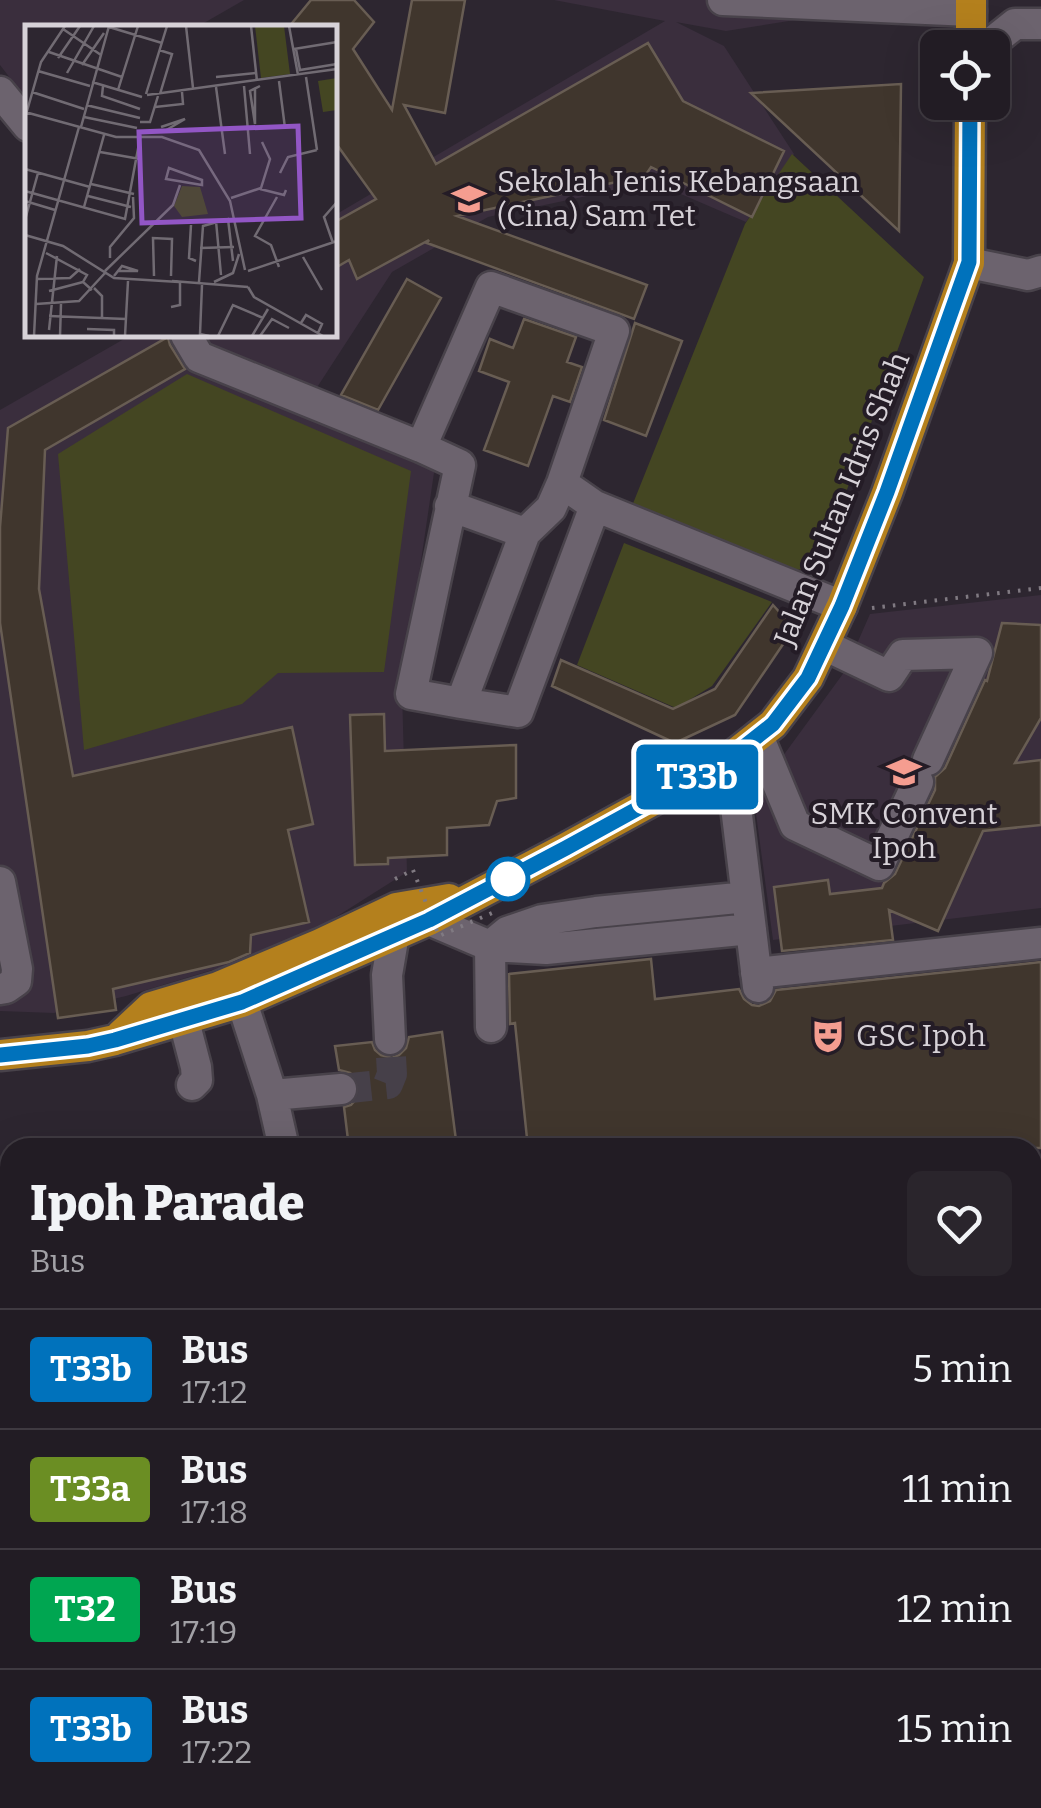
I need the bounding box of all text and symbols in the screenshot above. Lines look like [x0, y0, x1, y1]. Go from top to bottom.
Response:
inset map [25, 25, 338, 338]
map controls [920, 30, 1010, 120]
button: locate [920, 30, 1010, 120]
place label: Sekolah Jenis Kebangsaan (Cina) Sam Tet [497, 164, 860, 234]
school or university icon: Sekolah Jenis Kebangsaan (Cina) Sam Tet [450, 180, 488, 218]
street label: Jalan Sultan Idris Shah [766, 346, 918, 652]
line badge: T33b [627, 744, 767, 810]
school or university icon: SMK Convent Ipoh [885, 753, 923, 791]
text: T33b [656, 756, 738, 798]
place label: SMK Convent Ipoh [810, 796, 998, 866]
unlabelled marker [487, 858, 529, 900]
theatre icon: GSC Ipoh [809, 1017, 847, 1055]
place label: GSC Ipoh [856, 1018, 986, 1054]
button: heart [907, 1171, 1012, 1276]
text: Ipoh Parade [30, 1175, 304, 1233]
text: Bus [30, 1242, 85, 1280]
text: Bus [182, 1327, 249, 1373]
text: 5 min [912, 1346, 1012, 1392]
text: T33b [50, 1348, 132, 1390]
text: 17:12 [182, 1373, 247, 1411]
text: Bus [180, 1447, 247, 1493]
text: 11 min [902, 1466, 1012, 1512]
text: T33a [50, 1468, 130, 1510]
text: 17:18 [180, 1493, 248, 1531]
text: Bus [170, 1567, 237, 1613]
text: 12 min [897, 1586, 1012, 1632]
text: T32 [54, 1588, 116, 1630]
text: 17:19 [170, 1613, 237, 1651]
text: Bus [182, 1687, 249, 1733]
text: 15 min [897, 1706, 1012, 1752]
text: T33b [50, 1708, 132, 1750]
text: 17:22 [182, 1733, 252, 1771]

